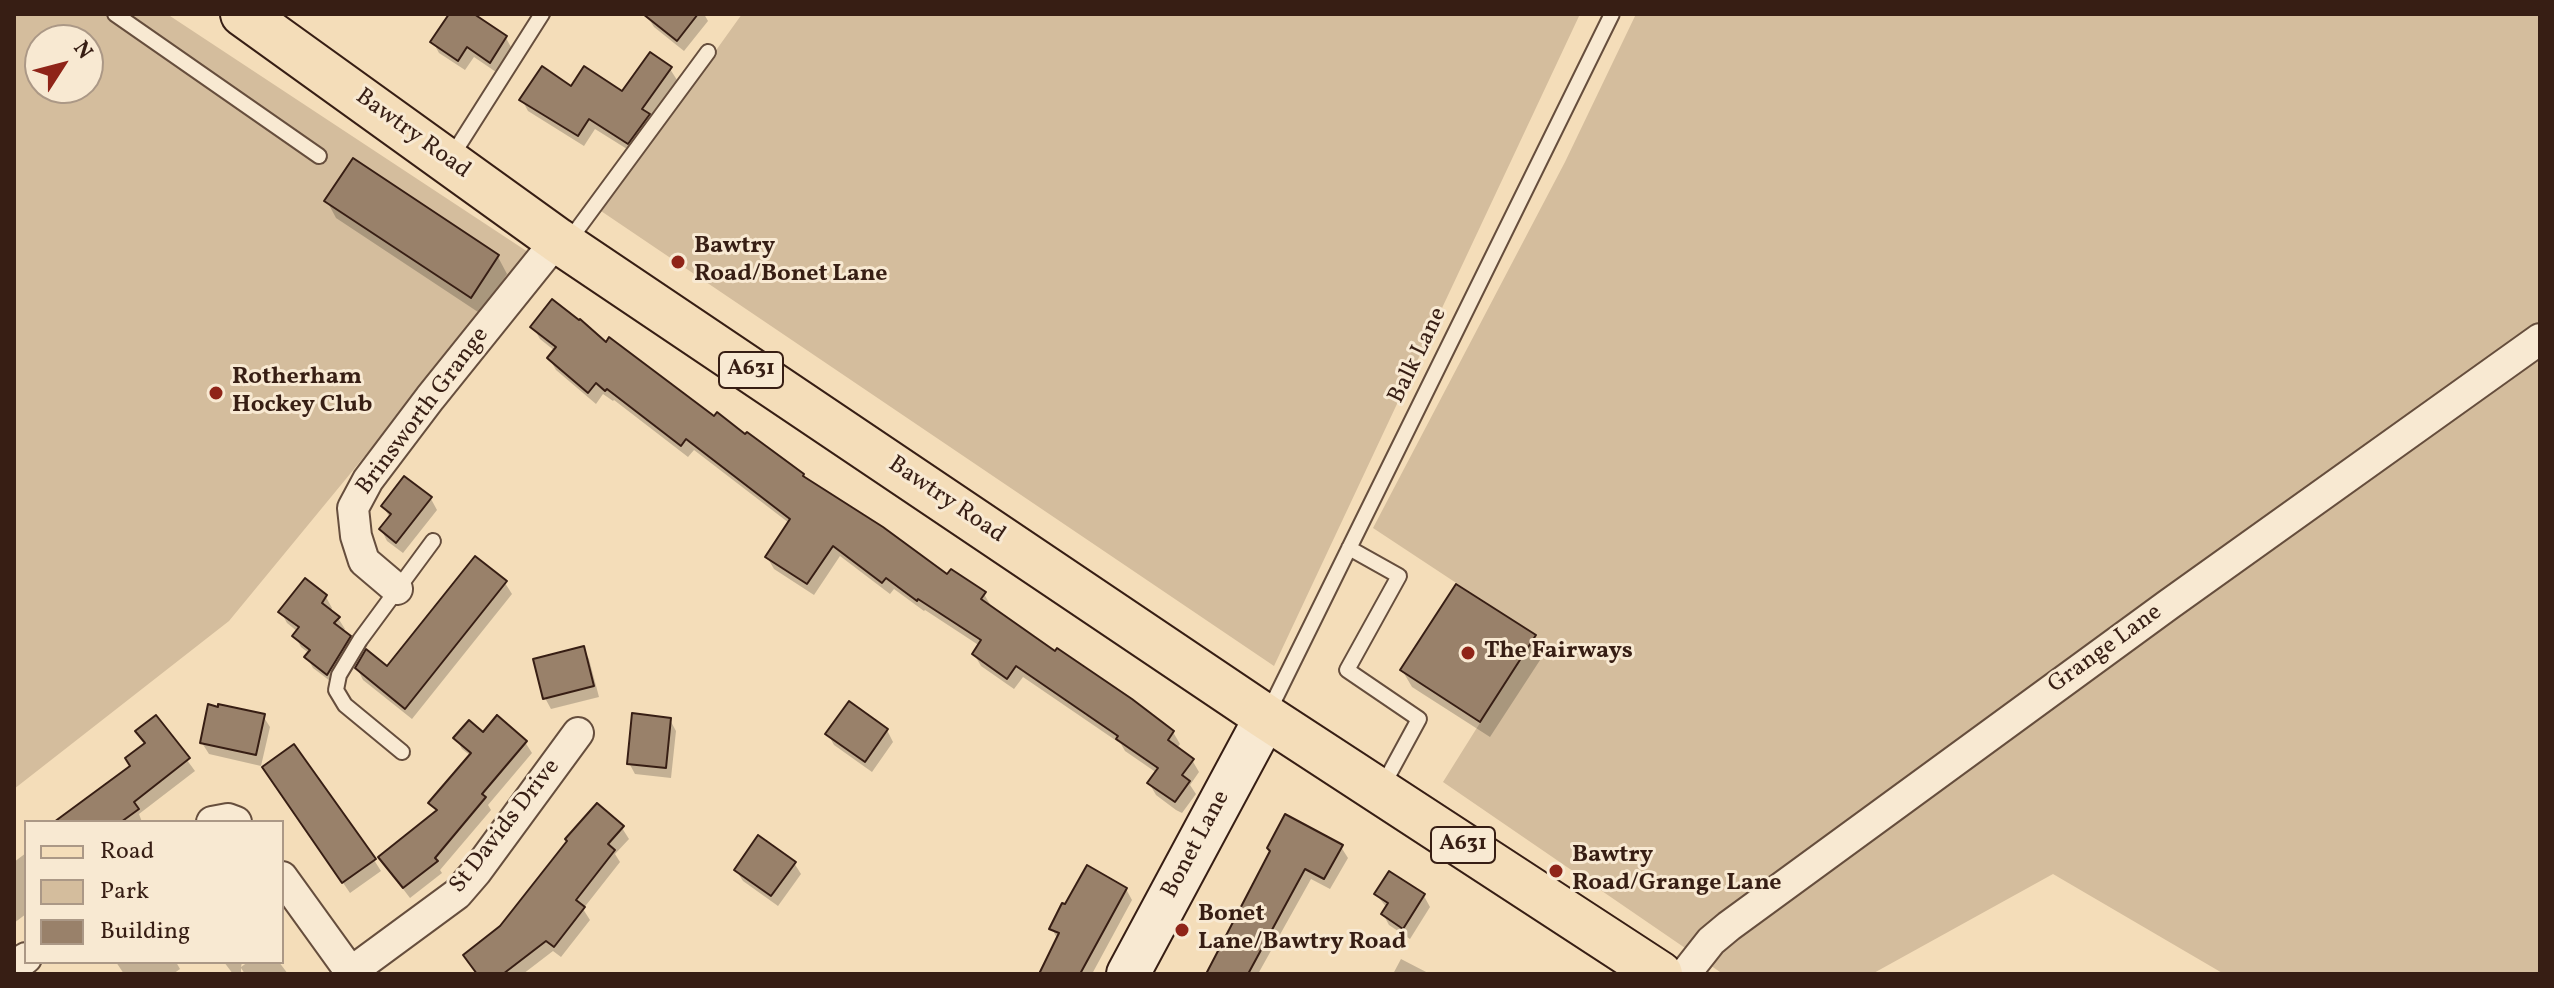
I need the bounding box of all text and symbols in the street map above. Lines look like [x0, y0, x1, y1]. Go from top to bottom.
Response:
north arrow [24, 24, 104, 104]
text: N [65, 35, 99, 66]
street label: Bawtry Road [349, 84, 475, 186]
place label: Bawtry Road/Bonet Lane [694, 234, 887, 290]
marker: Bawtry Road/Bonet Lane [669, 253, 687, 271]
street label: Balk Lane [1383, 303, 1455, 409]
street label: Brinsworth Grange [352, 322, 496, 502]
road number: A631 [719, 352, 783, 388]
place label: Rotherham Hockey Club [232, 365, 372, 421]
marker: Rotherham Hockey Club [207, 384, 225, 402]
street label: Bawtry Road [882, 451, 1010, 551]
street label: Grange Lane [2044, 599, 2168, 701]
place label: The Fairways [1484, 639, 1633, 667]
marker: The Fairways [1459, 644, 1477, 662]
street label: St Davids Drive [445, 754, 567, 900]
street label: Bonet Lane [1157, 786, 1237, 904]
legend [24, 820, 284, 964]
road number: A631 [1431, 827, 1495, 863]
text: Road [100, 835, 154, 869]
place label: Bawtry Road/Grange Lane [1572, 843, 1782, 899]
marker: Bawtry Road/Grange Lane [1547, 862, 1565, 880]
text: Park [100, 875, 149, 909]
place label: Bonet Lane/Bawtry Road [1198, 902, 1406, 958]
text: Building [100, 915, 190, 949]
marker: Bonet Lane/Bawtry Road [1173, 921, 1191, 939]

